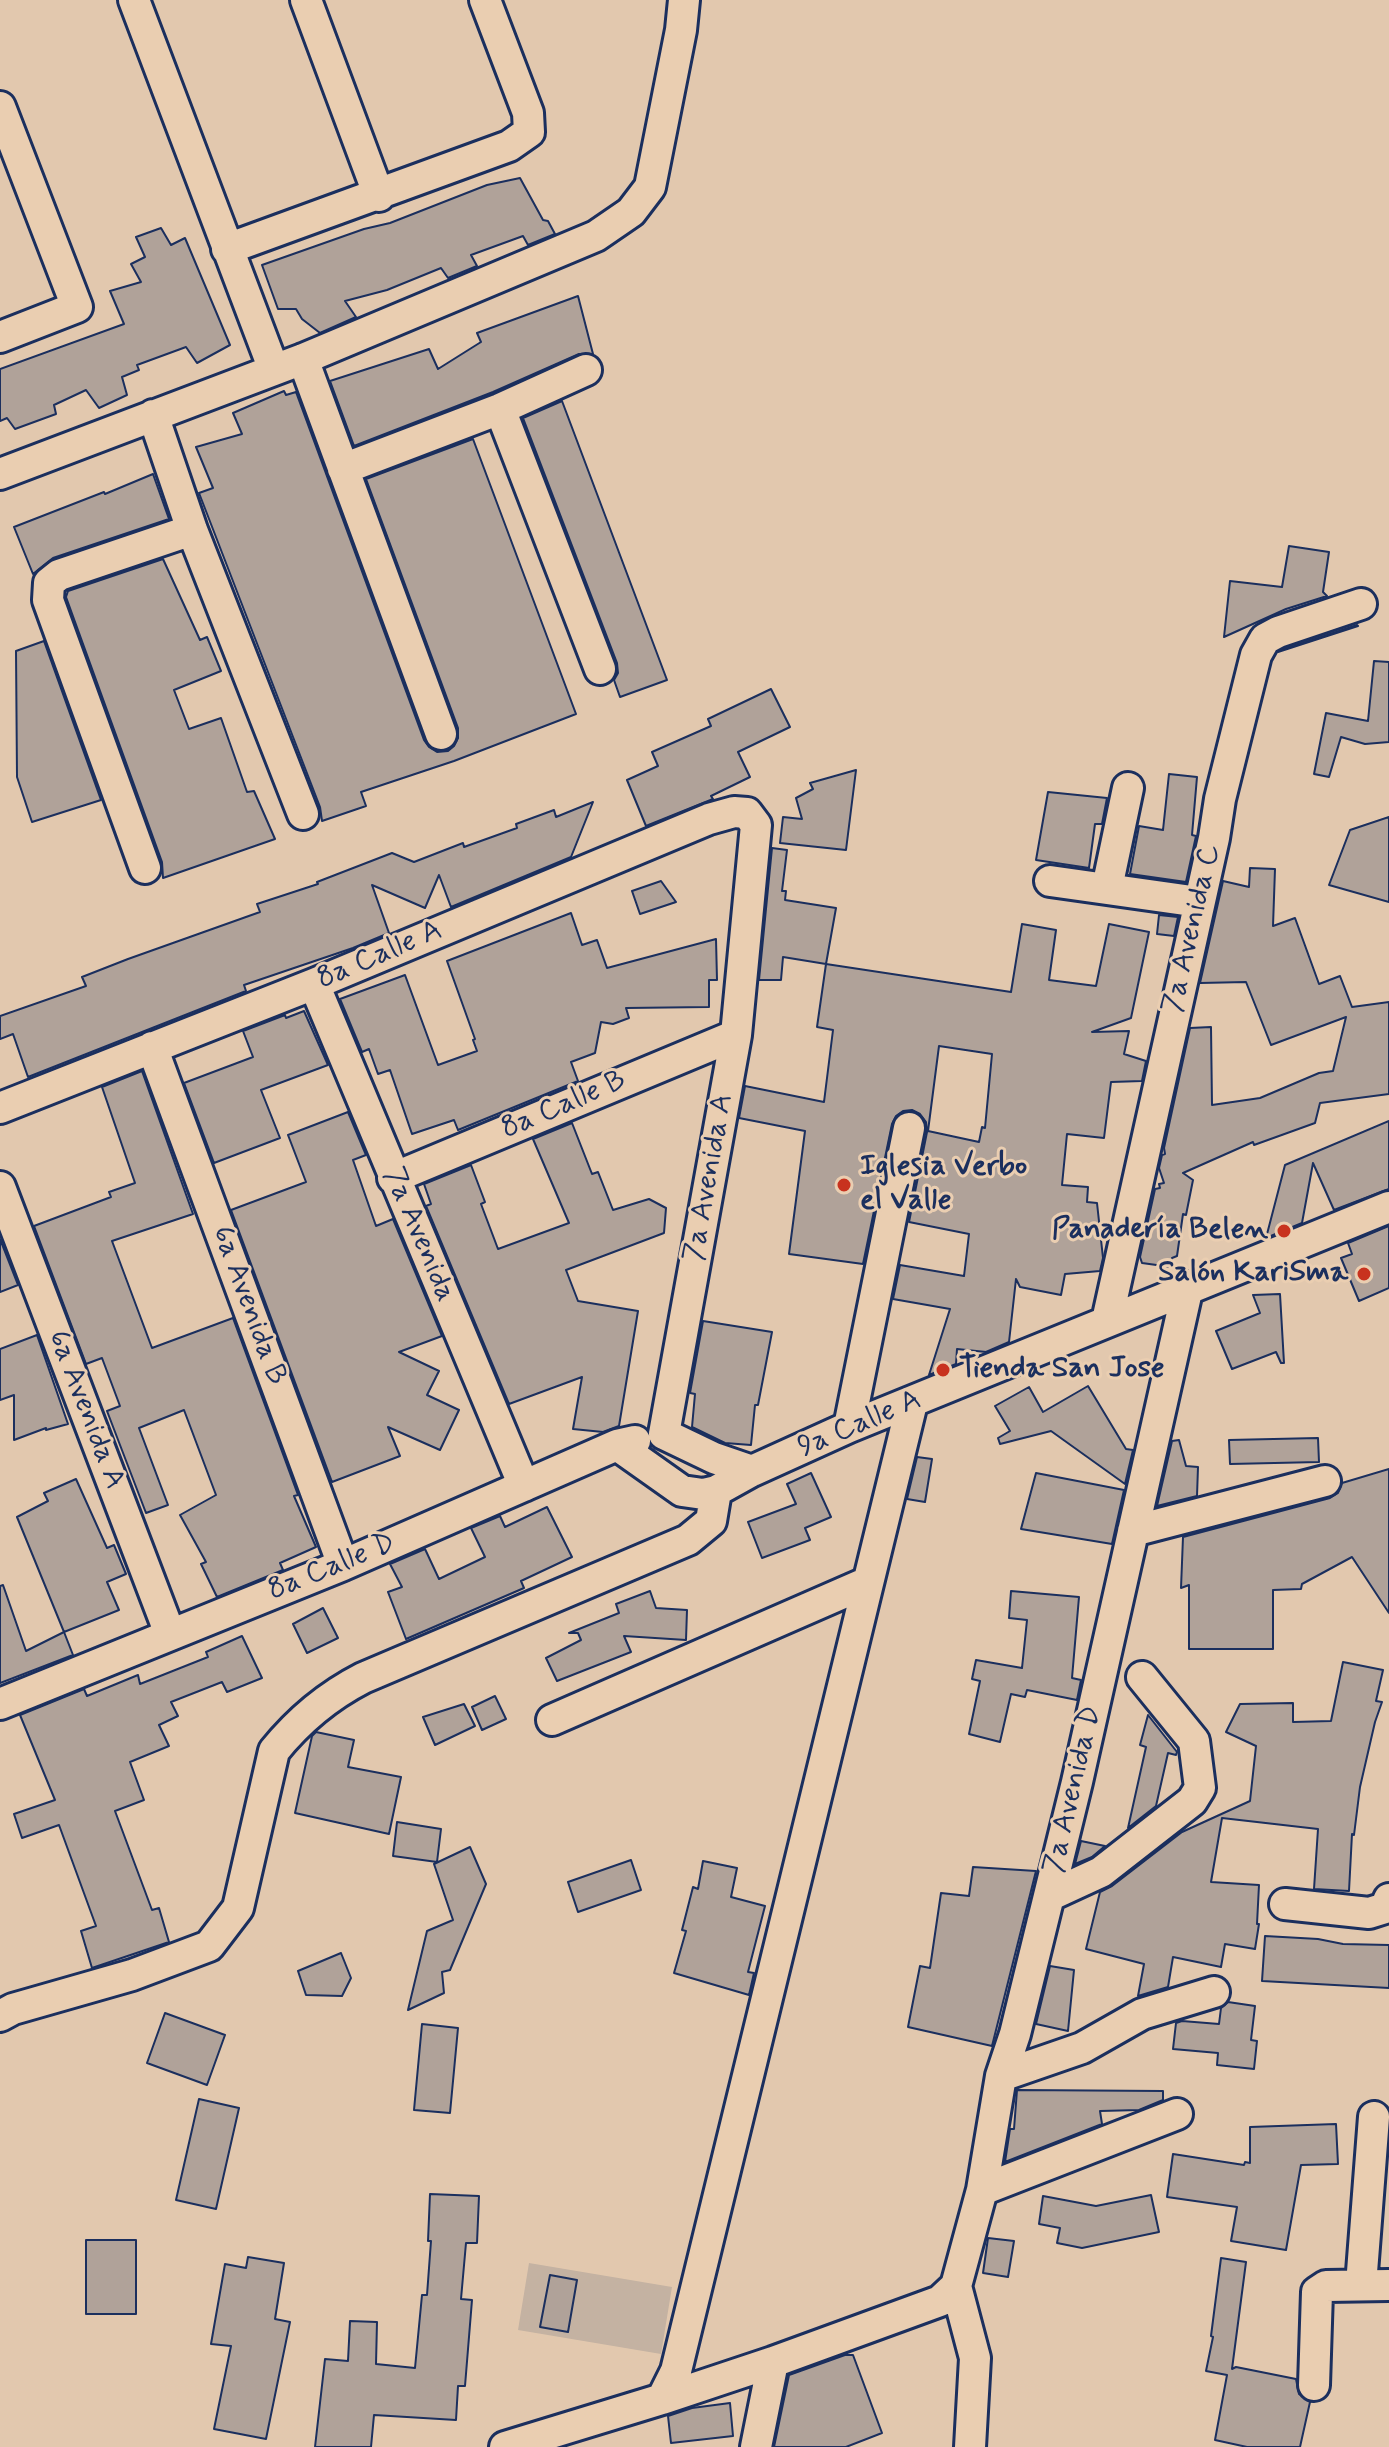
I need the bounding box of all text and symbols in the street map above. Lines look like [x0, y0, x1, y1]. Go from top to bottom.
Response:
street label: 7a Avenida C [1156, 841, 1230, 1017]
street label: 8a Calle A [312, 914, 448, 998]
street label: 8a Calle B [496, 1064, 632, 1148]
street label: 7a Avenida A [678, 1091, 742, 1265]
place label: Iglesia Verbo el Valle [860, 1150, 1027, 1220]
street label: 7a Avenida [374, 1162, 462, 1308]
marker: Iglesia Verbo el Valle [835, 1176, 853, 1194]
place label: Panadería Belen [1052, 1213, 1268, 1249]
street label: 6a Avenida B [203, 1222, 293, 1390]
marker: Panadería Belen [1275, 1222, 1293, 1240]
place label: Salón KariSma [1158, 1256, 1348, 1292]
marker: Salón KariSma [1355, 1265, 1373, 1283]
street label: 6a Avenida A [38, 1325, 132, 1495]
place label: Tienda San Jose [959, 1352, 1165, 1388]
marker: Tienda San Jose [934, 1361, 952, 1379]
street label: 9a Calle A [793, 1383, 927, 1467]
street label: 8a Calle D [263, 1526, 401, 1610]
street label: 7a Avenida D [1037, 1703, 1111, 1877]

